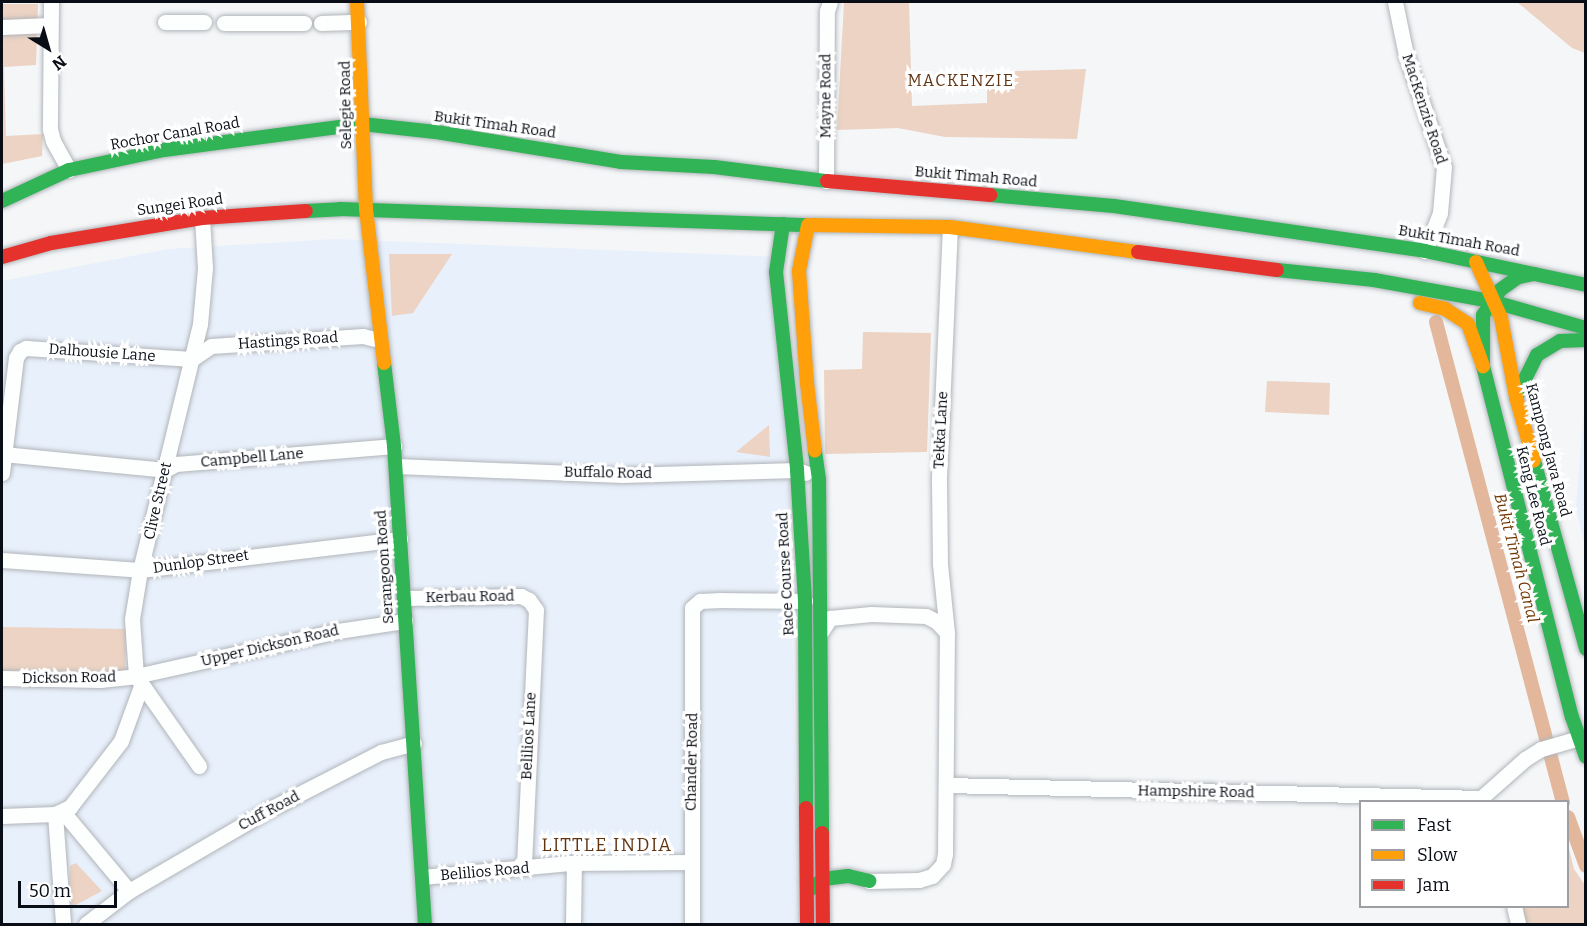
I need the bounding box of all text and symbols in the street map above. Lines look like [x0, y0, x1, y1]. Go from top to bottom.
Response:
north arrow [18, 18, 78, 78]
text: N [48, 51, 70, 74]
street label: MacKenzie Road [1398, 52, 1450, 166]
street label: Mayne Road [817, 54, 835, 138]
street label: Selegie Road [336, 61, 356, 149]
district label: MACKENZIE [908, 71, 1014, 91]
street label: Bukit Timah Road [433, 108, 557, 142]
street label: Rochor Canal Road [109, 114, 241, 154]
street label: Bukit Timah Road [914, 163, 1038, 191]
street label: Sungei Road [136, 190, 224, 220]
street label: Bukit Timah Road [1397, 221, 1521, 261]
street label: Hastings Road [237, 329, 339, 353]
street label: Dalhousie Lane [48, 340, 156, 366]
street label: Kampong Java Road [1522, 381, 1574, 519]
street label: Tekka Lane [930, 391, 952, 469]
street label: Keng Lee Road [1512, 444, 1554, 548]
street label: Campbell Lane [200, 445, 304, 471]
street label: Clive Street [140, 461, 176, 541]
street label: Buffalo Road [564, 463, 652, 483]
water label: Bukit Timah Canal [1490, 491, 1542, 625]
street label: Serangoon Road [372, 509, 398, 625]
street label: Race Course Road [774, 512, 798, 636]
street label: Dunlop Street [152, 546, 250, 578]
street label: Kerbau Road [425, 587, 515, 607]
street label: Upper Dickson Road [199, 621, 341, 671]
street label: Dickson Road [22, 668, 116, 688]
street label: Belilios Lane [518, 692, 540, 780]
street label: Chander Road [682, 713, 702, 811]
street label: Hampshire Road [1137, 782, 1255, 802]
street label: Cuff Road [235, 787, 303, 835]
legend [1359, 800, 1569, 908]
text: Fast [1417, 814, 1452, 836]
district label: LITTLE INDIA [541, 834, 673, 856]
text: Slow [1417, 844, 1457, 866]
street label: Belilios Road [440, 859, 530, 885]
scale bar [21, 869, 120, 907]
text: Jam [1417, 874, 1450, 896]
text: 50 m [29, 880, 71, 902]

